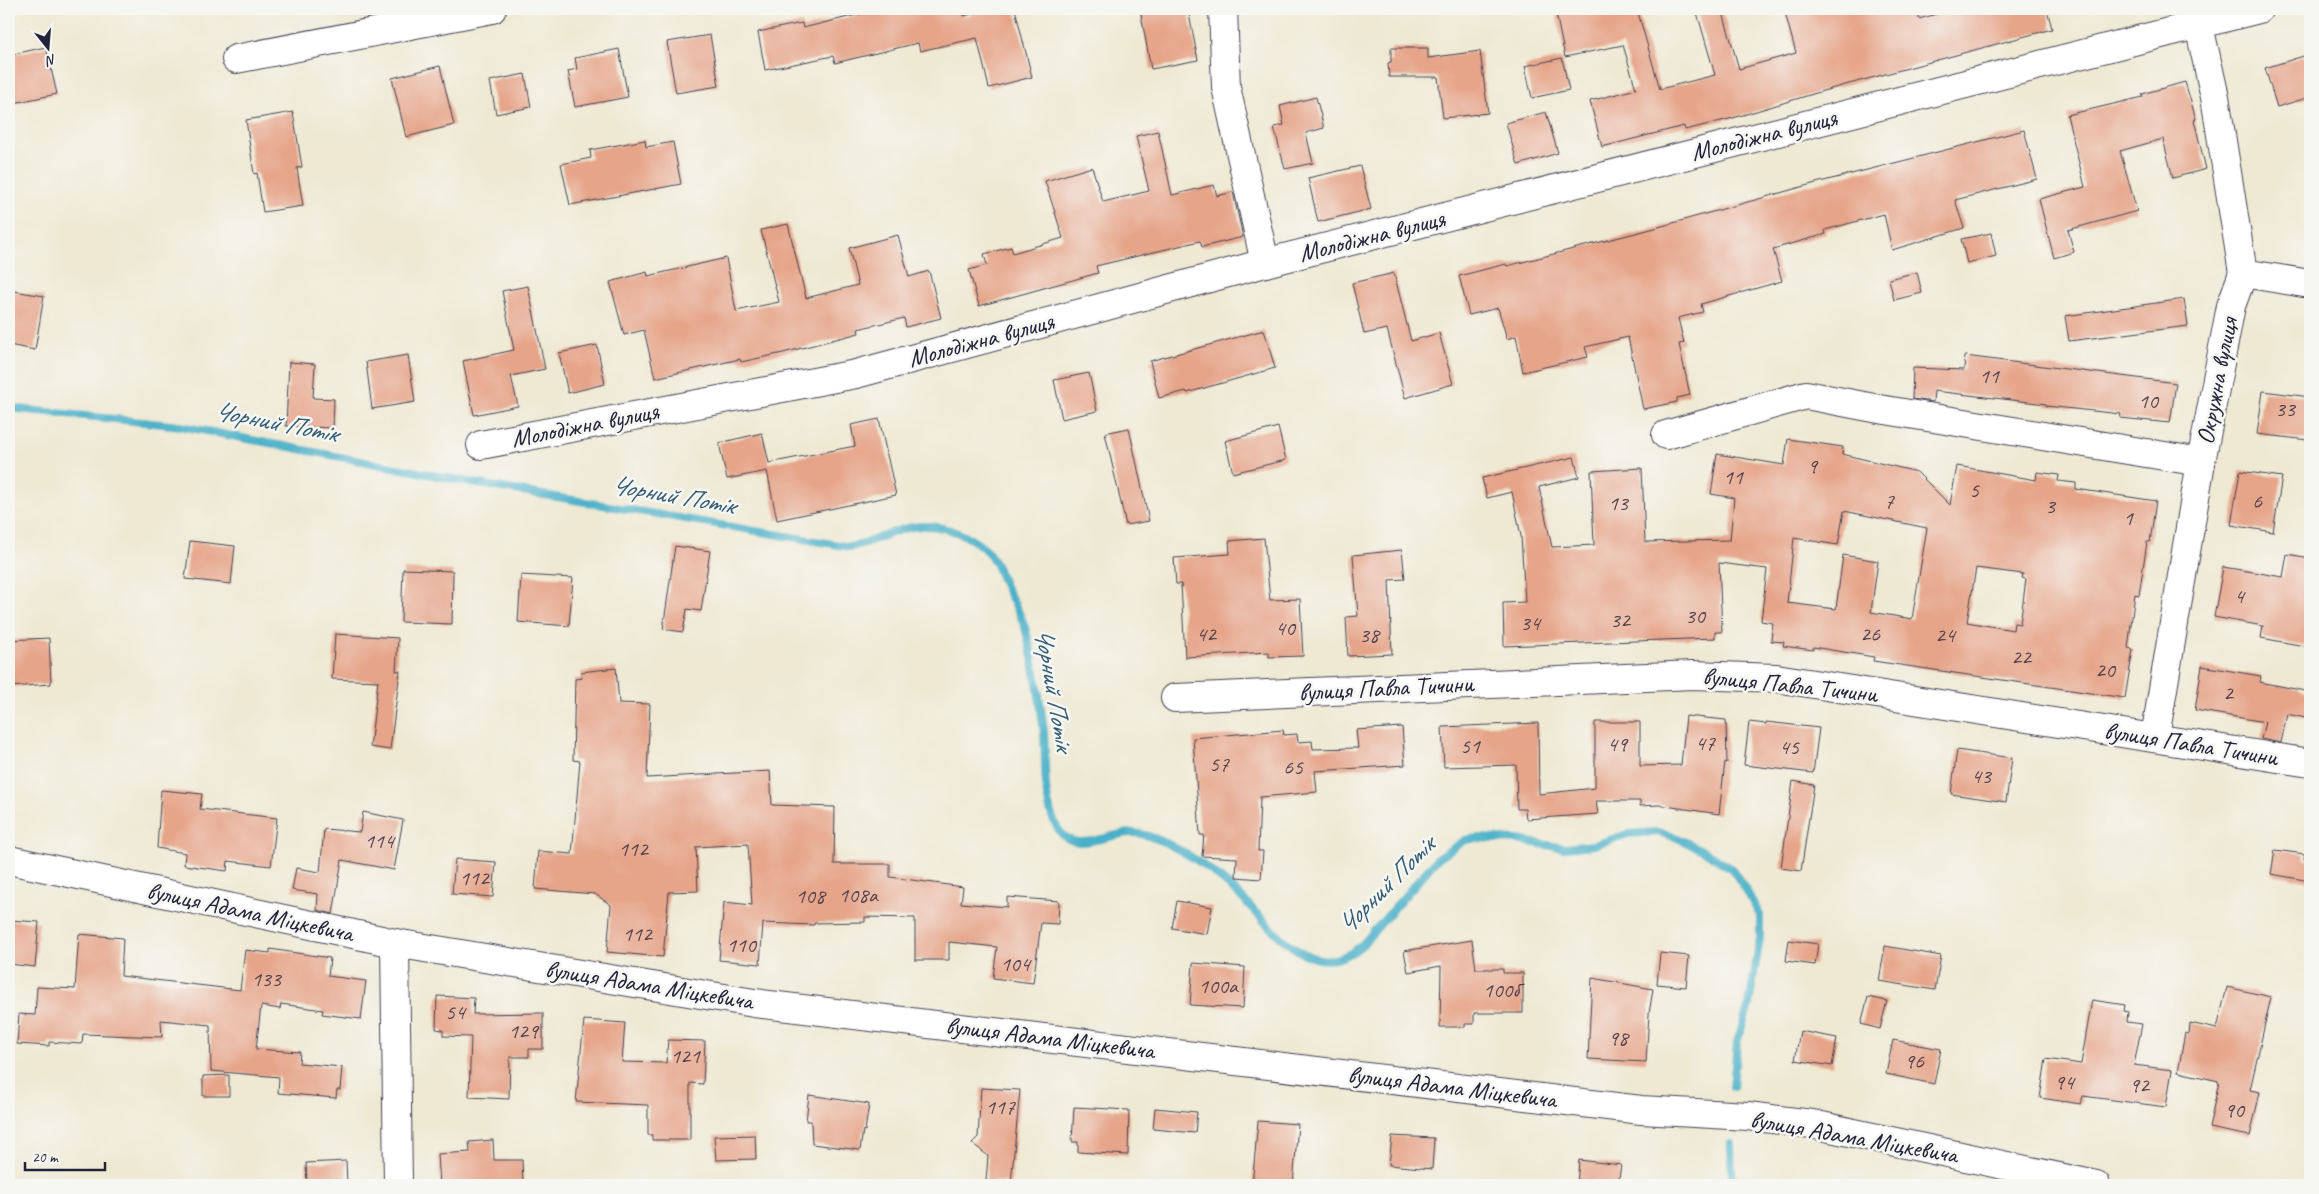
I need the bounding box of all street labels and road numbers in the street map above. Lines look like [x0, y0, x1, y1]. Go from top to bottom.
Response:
street label: Молодіжна вулиця [1688, 101, 1841, 169]
street label: Молодіжна вулиця [1296, 202, 1449, 270]
street label: Молодіжна вулиця [905, 305, 1058, 375]
street label: Окружна вулиця [2189, 313, 2245, 447]
street label: Молодіжна вулиця [509, 395, 662, 455]
street label: вулиця Павла Тичини [1701, 660, 1881, 710]
street label: вулиця Павла Тичини [1298, 667, 1476, 709]
street label: вулиця Павла Тичини [2102, 714, 2282, 774]
street label: вулиця Адама Міцкевича [144, 875, 359, 950]
street label: вулиця Адама Міцкевича [543, 953, 758, 1018]
street label: вулиця Адама Міцкевича [944, 1009, 1159, 1067]
street label: вулиця Адама Міцкевича [1346, 1058, 1561, 1116]
street label: вулиця Адама Міцкевича [1748, 1103, 1963, 1171]

